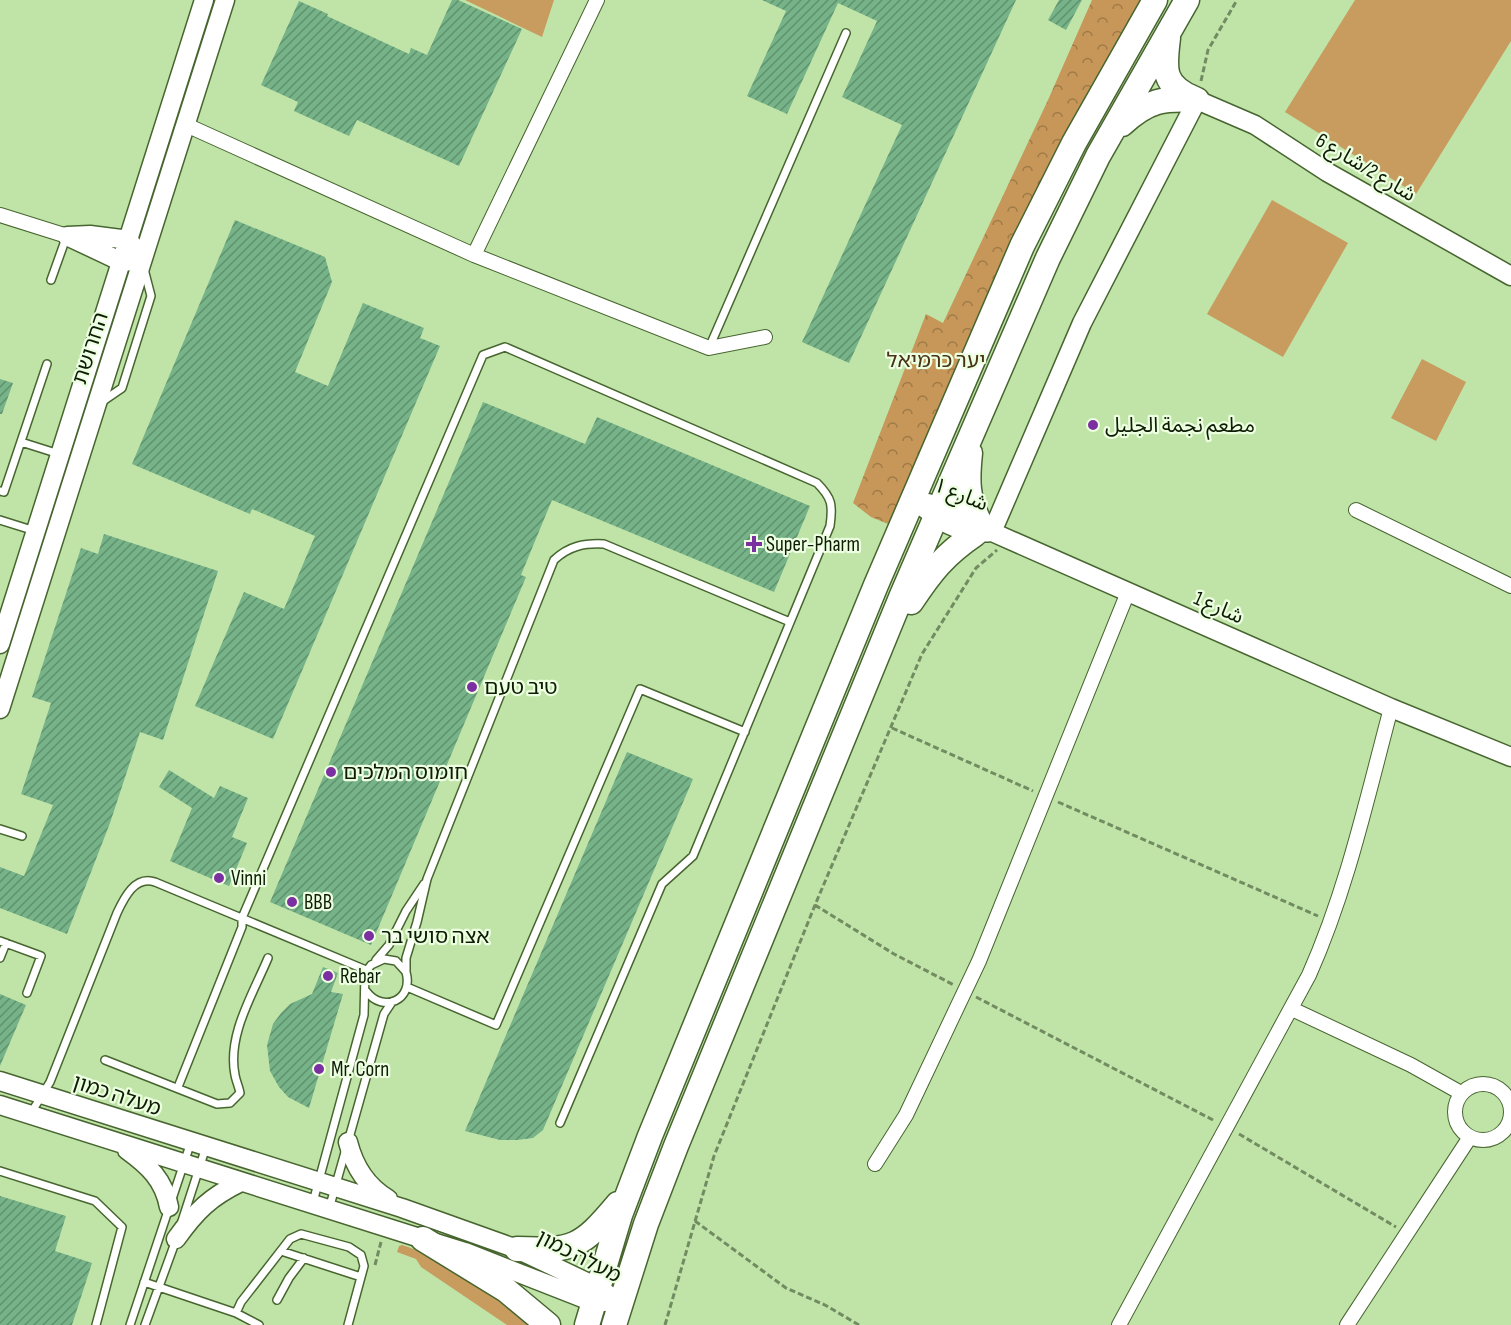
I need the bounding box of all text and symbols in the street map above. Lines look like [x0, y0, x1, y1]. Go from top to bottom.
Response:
street label: شارع 2/شارع 6 [1310, 128, 1420, 209]
street label: החרושת [67, 309, 114, 387]
park label: יער כרמיאל [887, 348, 985, 373]
place label: مطعم نجمة الجليل [1105, 413, 1255, 440]
marker: مطعم نجمة الجليل [1086, 418, 1100, 432]
street label: شارع ١ [929, 472, 992, 518]
place label: Super-Pharm [766, 532, 860, 557]
marker: Super-Pharm [747, 537, 761, 551]
street label: شارع 1 [1189, 586, 1247, 631]
place label: טיב טעם [484, 675, 558, 700]
marker: טיב טעם [465, 680, 479, 694]
place label: חומוס המלכים [343, 760, 468, 785]
marker: חומוס המלכים [324, 765, 338, 779]
place label: Vinni [231, 866, 266, 891]
marker: Vinni [212, 871, 226, 885]
place label: BBB [304, 890, 332, 915]
marker: BBB [285, 895, 299, 909]
place label: אצה סושי בר [381, 924, 490, 949]
marker: אצה סושי בר [362, 929, 376, 943]
place label: Rebar [340, 964, 381, 989]
marker: Rebar [321, 969, 335, 983]
place label: Mr. Corn [331, 1057, 389, 1082]
marker: Mr. Corn [312, 1062, 326, 1076]
street label: מעלה כמון [70, 1069, 164, 1122]
street label: מעלה כמון [532, 1225, 625, 1288]

